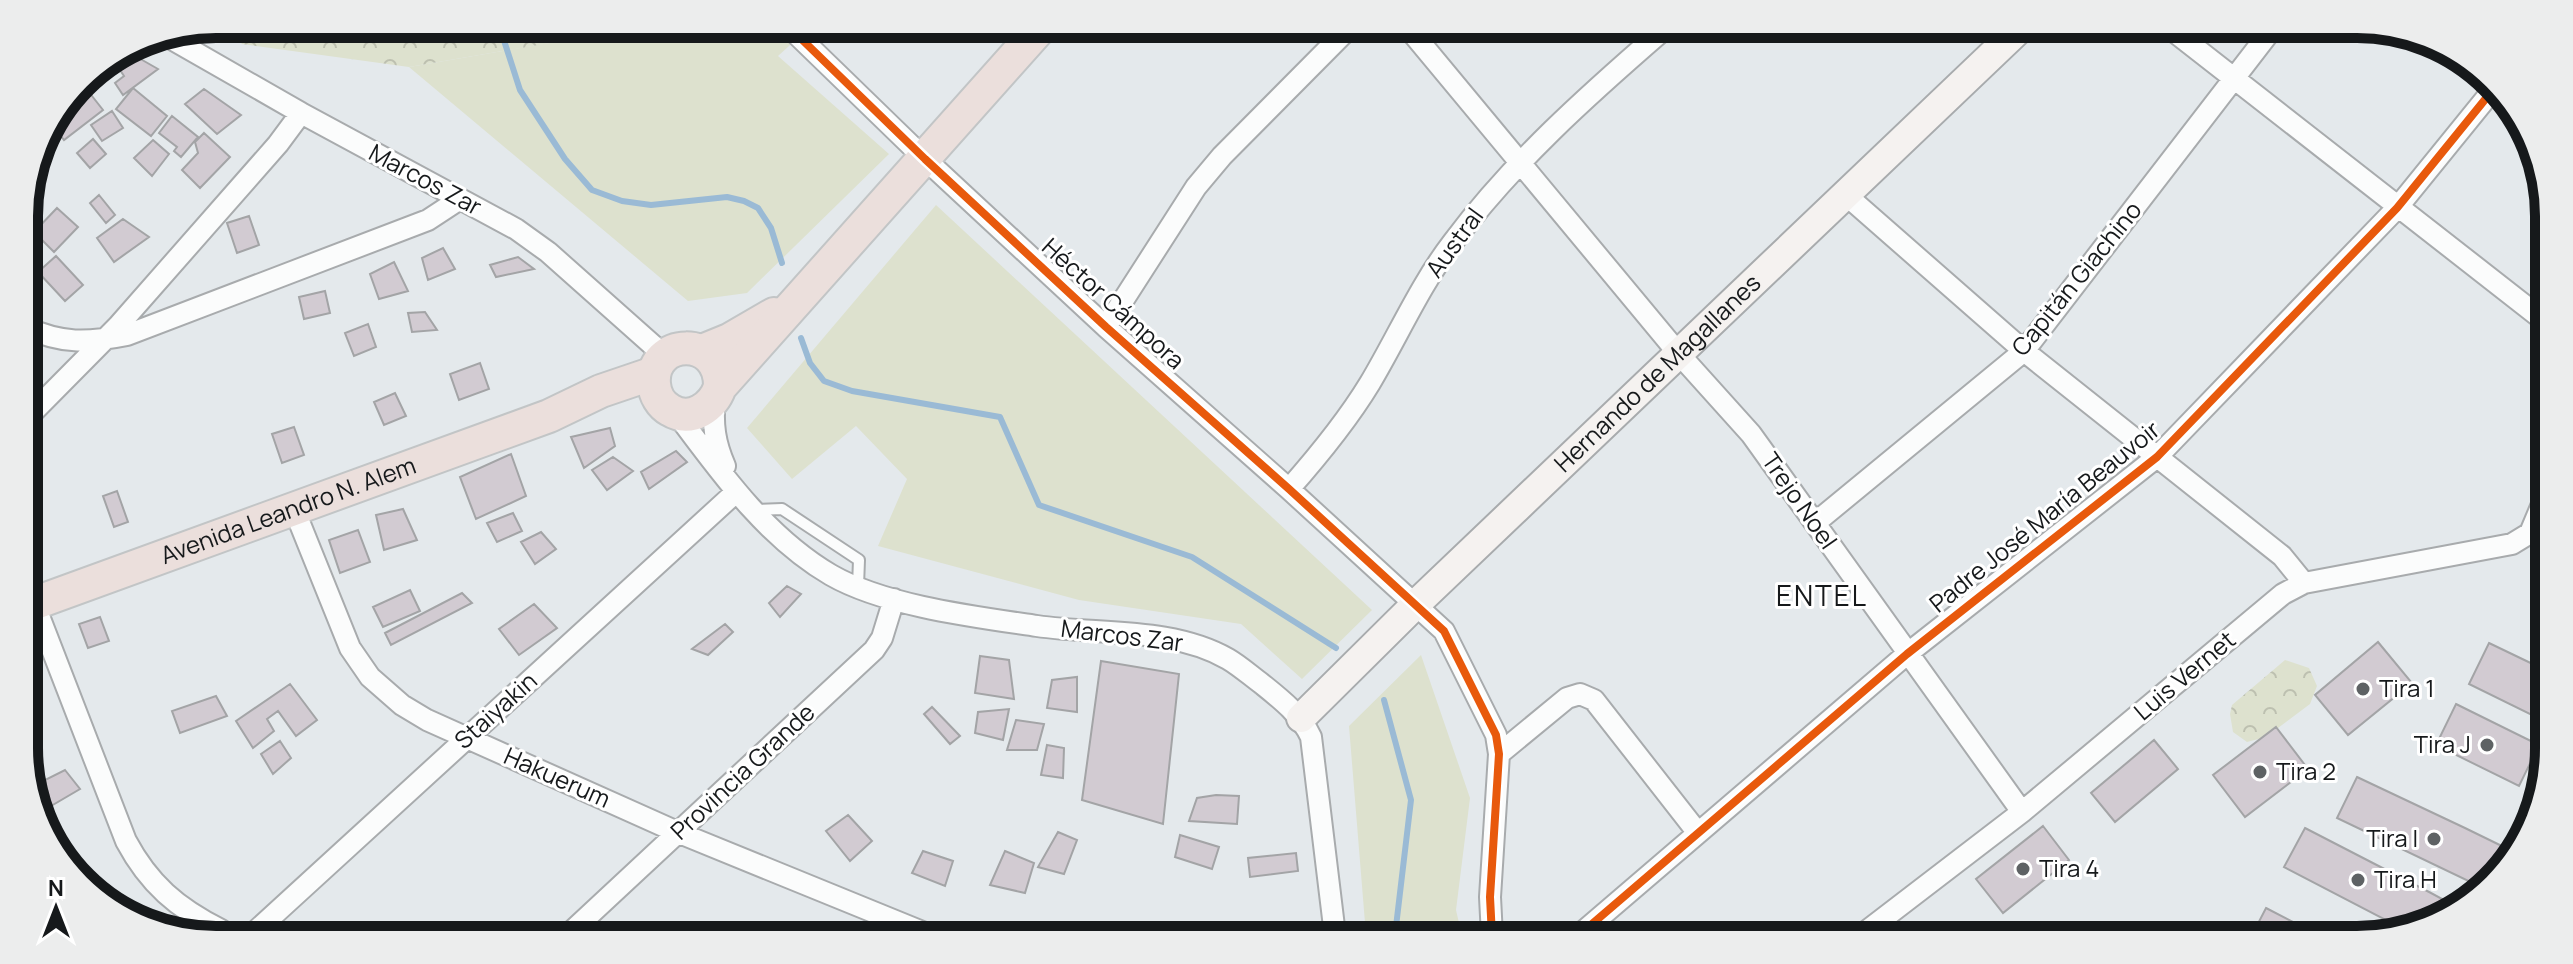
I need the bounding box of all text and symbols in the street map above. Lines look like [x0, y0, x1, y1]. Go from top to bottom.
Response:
street label: Marcos Zar [364, 135, 488, 222]
street label: Capitán Giachino [2003, 194, 2148, 362]
street label: Austral [1417, 201, 1490, 284]
street label: Héctor Cámpora [1036, 230, 1192, 376]
street label: Hernando de Magallanes [1546, 266, 1767, 479]
street label: Padre José María Beauvoir [1922, 412, 2166, 619]
street label: Trejo Noel [1755, 445, 1846, 555]
street label: Avenida Leandro N. Alem [156, 448, 420, 571]
district label: ENTEL [1776, 576, 1868, 614]
street label: Marcos Zar [1059, 611, 1186, 658]
street label: Luis Vernet [2126, 623, 2242, 727]
street label: Staiyakin [447, 664, 543, 756]
place label: Tira 1 [2379, 671, 2435, 704]
marker: Tira 1 [2354, 680, 2372, 698]
street label: Provincia Grande [663, 695, 821, 846]
place label: Tira J [2414, 727, 2471, 760]
marker: Tira J [2478, 736, 2496, 754]
street label: Hakuerum [499, 739, 616, 815]
place label: Tira 2 [2276, 754, 2336, 787]
marker: Tira 2 [2251, 763, 2269, 781]
place label: Tira I [2366, 821, 2418, 854]
marker: Tira I [2425, 830, 2443, 848]
place label: Tira 4 [2039, 851, 2099, 884]
marker: Tira 4 [2014, 860, 2032, 878]
place label: Tira H [2374, 862, 2437, 895]
north arrow [16, 868, 96, 948]
marker: Tira H [2349, 871, 2367, 889]
text: N [48, 873, 64, 903]

